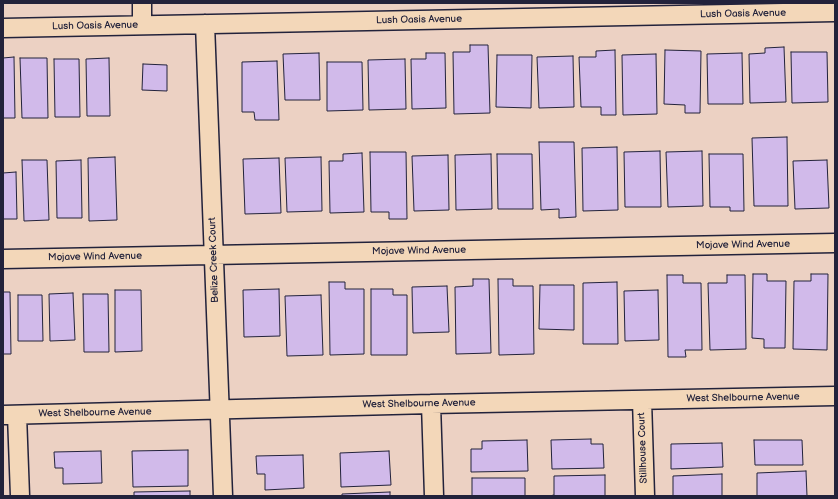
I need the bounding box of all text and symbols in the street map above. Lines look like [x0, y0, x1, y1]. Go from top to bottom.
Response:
street label: Lush Oasis Avenue [700, 7, 786, 21]
street label: Lush Oasis Avenue [376, 13, 462, 27]
street label: Lush Oasis Avenue [52, 19, 138, 33]
street label: Belize Creek Court [207, 217, 221, 303]
street label: Mojave Wind Avenue [696, 238, 790, 252]
street label: Mojave Wind Avenue [372, 244, 466, 258]
street label: Mojave Wind Avenue [48, 250, 142, 264]
street label: West Shelbourne Avenue [686, 391, 800, 405]
street label: West Shelbourne Avenue [362, 397, 476, 411]
street label: West Shelbourne Avenue [38, 406, 152, 420]
street label: Stillhouse Court [636, 412, 650, 484]

